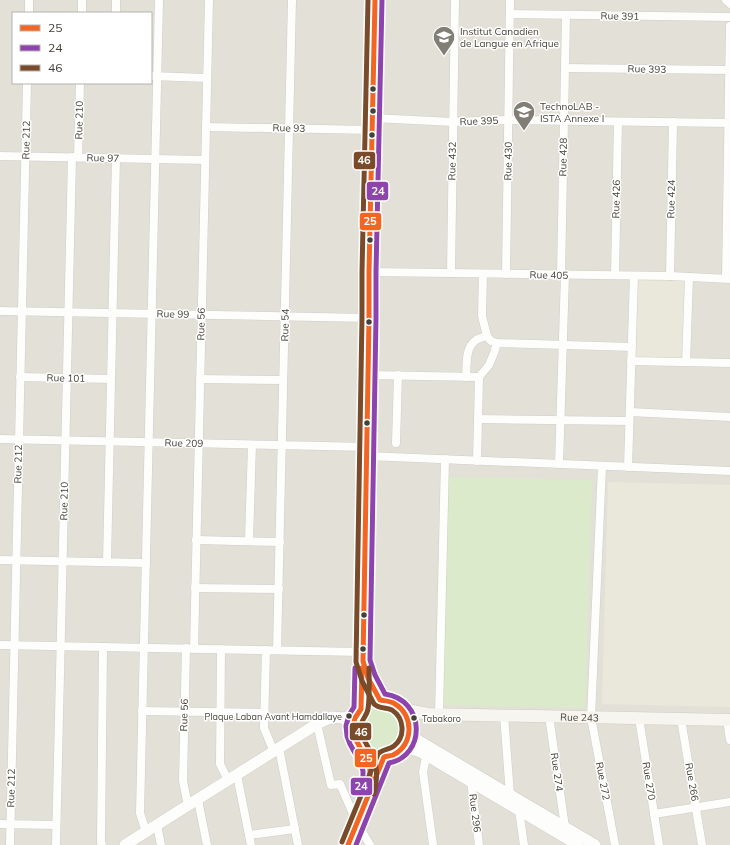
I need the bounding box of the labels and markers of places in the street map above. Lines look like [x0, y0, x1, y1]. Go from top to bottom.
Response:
school or university icon: Institut Canadien de Langue en Afrique [431, 24, 457, 57]
place label: Institut Canadien de Langue en Afrique [460, 25, 559, 50]
unlabelled marker [368, 84, 378, 94]
school or university icon: TechnoLAB - ISTA Annexe I [511, 99, 537, 132]
place label: TechnoLAB - ISTA Annexe I [540, 100, 604, 125]
unlabelled marker [368, 106, 378, 116]
unlabelled marker [367, 130, 377, 140]
unlabelled marker [365, 235, 375, 245]
unlabelled marker [364, 317, 374, 327]
unlabelled marker [362, 418, 372, 428]
unlabelled marker [359, 610, 369, 620]
unlabelled marker [358, 644, 368, 654]
place label: Plaque Laban Avant Hamdallaye [205, 711, 342, 723]
marker: Plaque Laban Avant Hamdallaye [344, 711, 354, 721]
marker: Tabakoro [409, 713, 419, 723]
place label: Tabakoro [422, 713, 461, 724]

